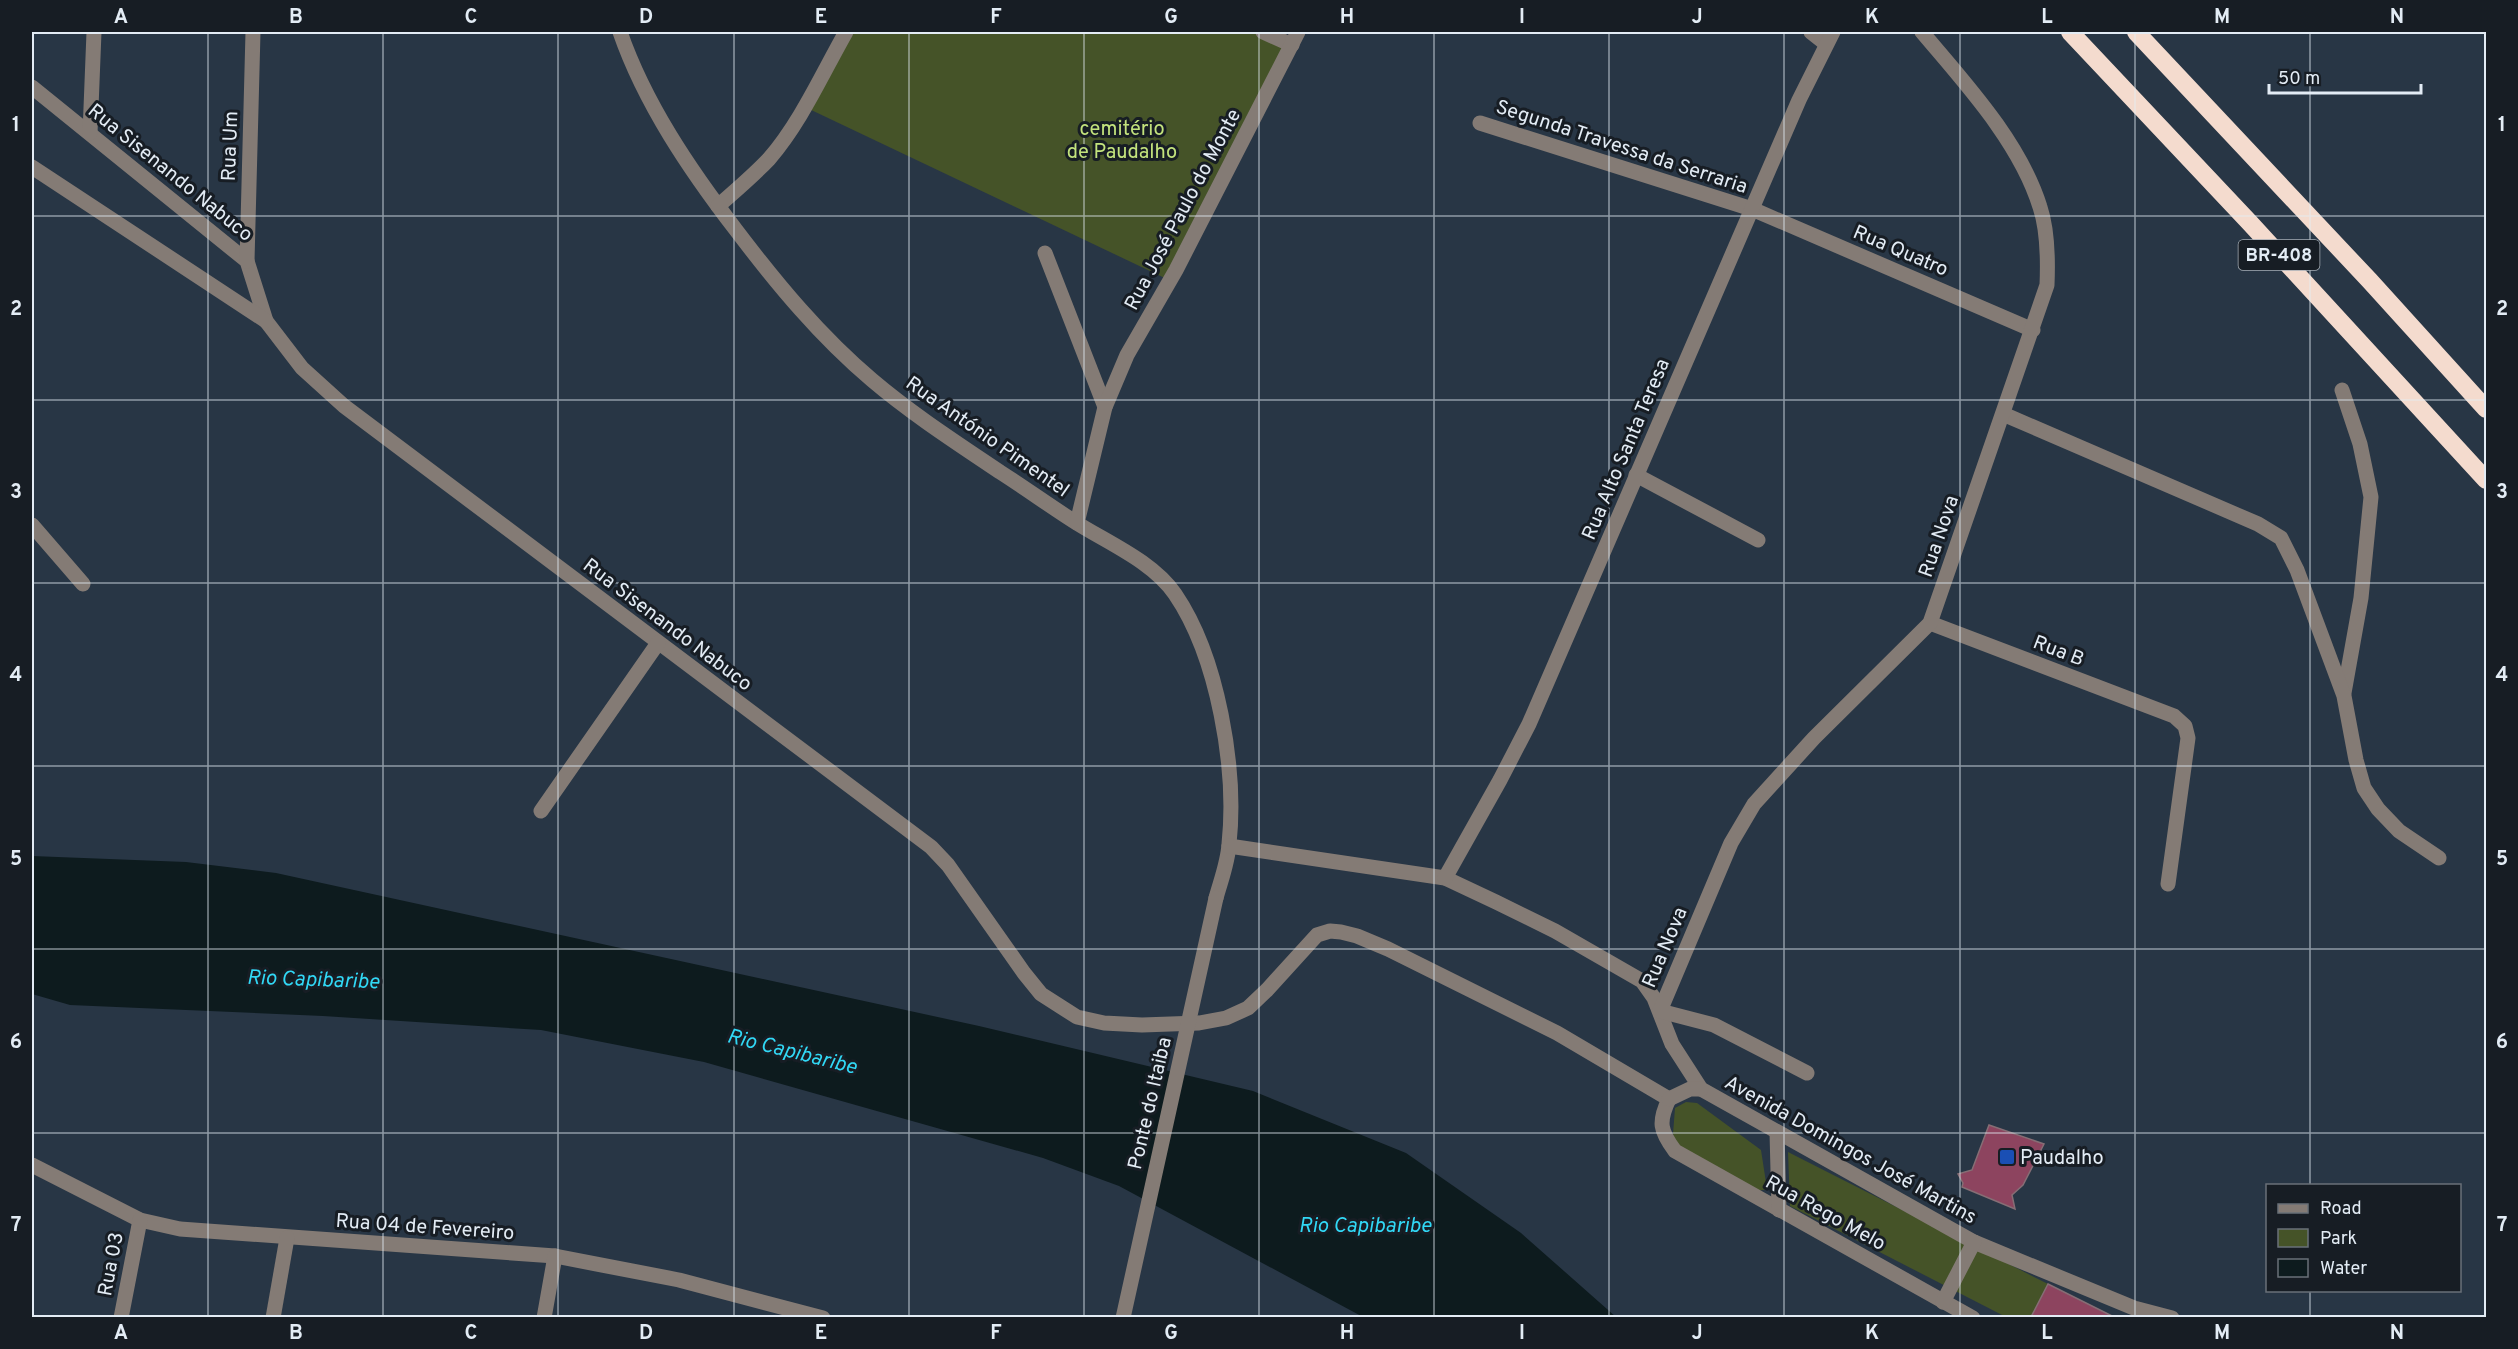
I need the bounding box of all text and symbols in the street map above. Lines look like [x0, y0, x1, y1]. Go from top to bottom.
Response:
text: A [114, 5, 128, 31]
text: B [289, 5, 303, 31]
text: C [465, 5, 477, 31]
text: D [639, 5, 653, 31]
text: E [815, 5, 827, 31]
text: F [990, 5, 1002, 31]
text: G [1164, 5, 1178, 31]
text: H [1340, 5, 1354, 31]
text: I [1519, 5, 1525, 31]
text: J [1691, 5, 1703, 31]
text: K [1865, 5, 1879, 31]
text: L [2041, 5, 2053, 31]
text: M [2214, 5, 2230, 31]
text: N [2390, 5, 2404, 31]
scale bar [2269, 57, 2420, 95]
text: 50 m [2278, 68, 2320, 91]
street label: Segunda Travessa da Serraria [1492, 95, 1750, 201]
street label: Rua Sisenando Nabuco [82, 99, 258, 248]
street label: Rua José Paulo do Monte [1120, 105, 1248, 315]
street label: Rua Um [217, 110, 245, 182]
text: 1 [12, 113, 20, 139]
text: 1 [2498, 113, 2506, 139]
park label: cemitério de Paudalho [1067, 117, 1177, 166]
street label: Rua Quatro [1849, 220, 1952, 284]
road number: BR-408 [2238, 240, 2320, 270]
text: 2 [10, 297, 22, 323]
text: 2 [2496, 297, 2508, 323]
street label: Rua Alto Santa Teresa [1577, 355, 1677, 544]
street label: Rua António Pimentel [900, 371, 1074, 504]
text: 3 [10, 480, 22, 506]
text: 3 [2496, 480, 2508, 506]
street label: Rua Nova [1914, 492, 1966, 581]
street label: Rua Sisenando Nabuco [577, 553, 757, 698]
street label: Rua B [2029, 630, 2088, 673]
text: 4 [10, 663, 22, 689]
text: 4 [2496, 663, 2508, 689]
text: 5 [10, 847, 22, 873]
text: 5 [2496, 847, 2508, 873]
street label: Rua Nova [1637, 903, 1694, 992]
water label: Rio Capibaribe [246, 965, 381, 996]
water label: Rio Capibaribe [724, 1023, 860, 1082]
text: 6 [10, 1030, 22, 1056]
text: 6 [2496, 1030, 2508, 1056]
street label: Ponte do Itaiba [1123, 1035, 1179, 1172]
street label: Avenida Domingos José Martins [1719, 1070, 1981, 1231]
place label: Paudalho [2020, 1146, 2104, 1172]
marker: Paudalho [1998, 1148, 2016, 1166]
street label: Rua Rego Melo [1760, 1170, 1890, 1258]
legend [2266, 1184, 2461, 1292]
text: Road [2320, 1198, 2362, 1221]
street label: Rua 04 de Fevereiro [335, 1209, 515, 1247]
text: 7 [11, 1213, 21, 1239]
water label: Rio Capibaribe [1299, 1213, 1433, 1240]
text: 7 [2497, 1213, 2507, 1239]
text: Park [2320, 1228, 2357, 1251]
street label: Rua 03 [93, 1230, 131, 1299]
text: Water [2320, 1258, 2367, 1281]
text: A [114, 1321, 128, 1347]
text: B [289, 1321, 303, 1347]
text: C [465, 1321, 477, 1347]
text: D [639, 1321, 653, 1347]
text: E [815, 1321, 827, 1347]
text: F [990, 1321, 1002, 1347]
text: G [1164, 1321, 1178, 1347]
text: H [1340, 1321, 1354, 1347]
text: I [1519, 1321, 1525, 1347]
text: J [1691, 1321, 1703, 1347]
text: K [1865, 1321, 1879, 1347]
text: L [2041, 1321, 2053, 1347]
text: M [2214, 1321, 2230, 1347]
text: N [2390, 1321, 2404, 1347]

